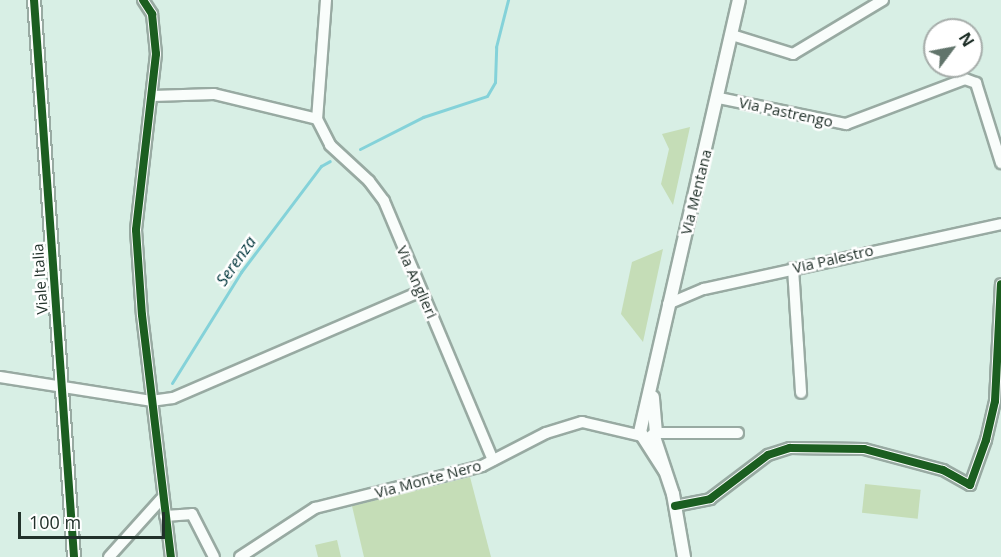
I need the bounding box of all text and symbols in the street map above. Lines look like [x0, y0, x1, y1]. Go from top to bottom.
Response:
north arrow [923, 18, 983, 78]
text: N [954, 28, 979, 51]
street label: Via Pastrengo [737, 93, 835, 131]
street label: Via Mentana [677, 147, 715, 237]
water label: Serenza [212, 233, 260, 289]
street label: Via Palestro [791, 241, 875, 277]
street label: Viale Italia [29, 243, 51, 315]
street label: Via Anglieri [393, 243, 441, 321]
street label: Via Monte Nero [373, 456, 483, 502]
scale bar [21, 500, 168, 538]
text: 100 m [29, 510, 81, 534]

